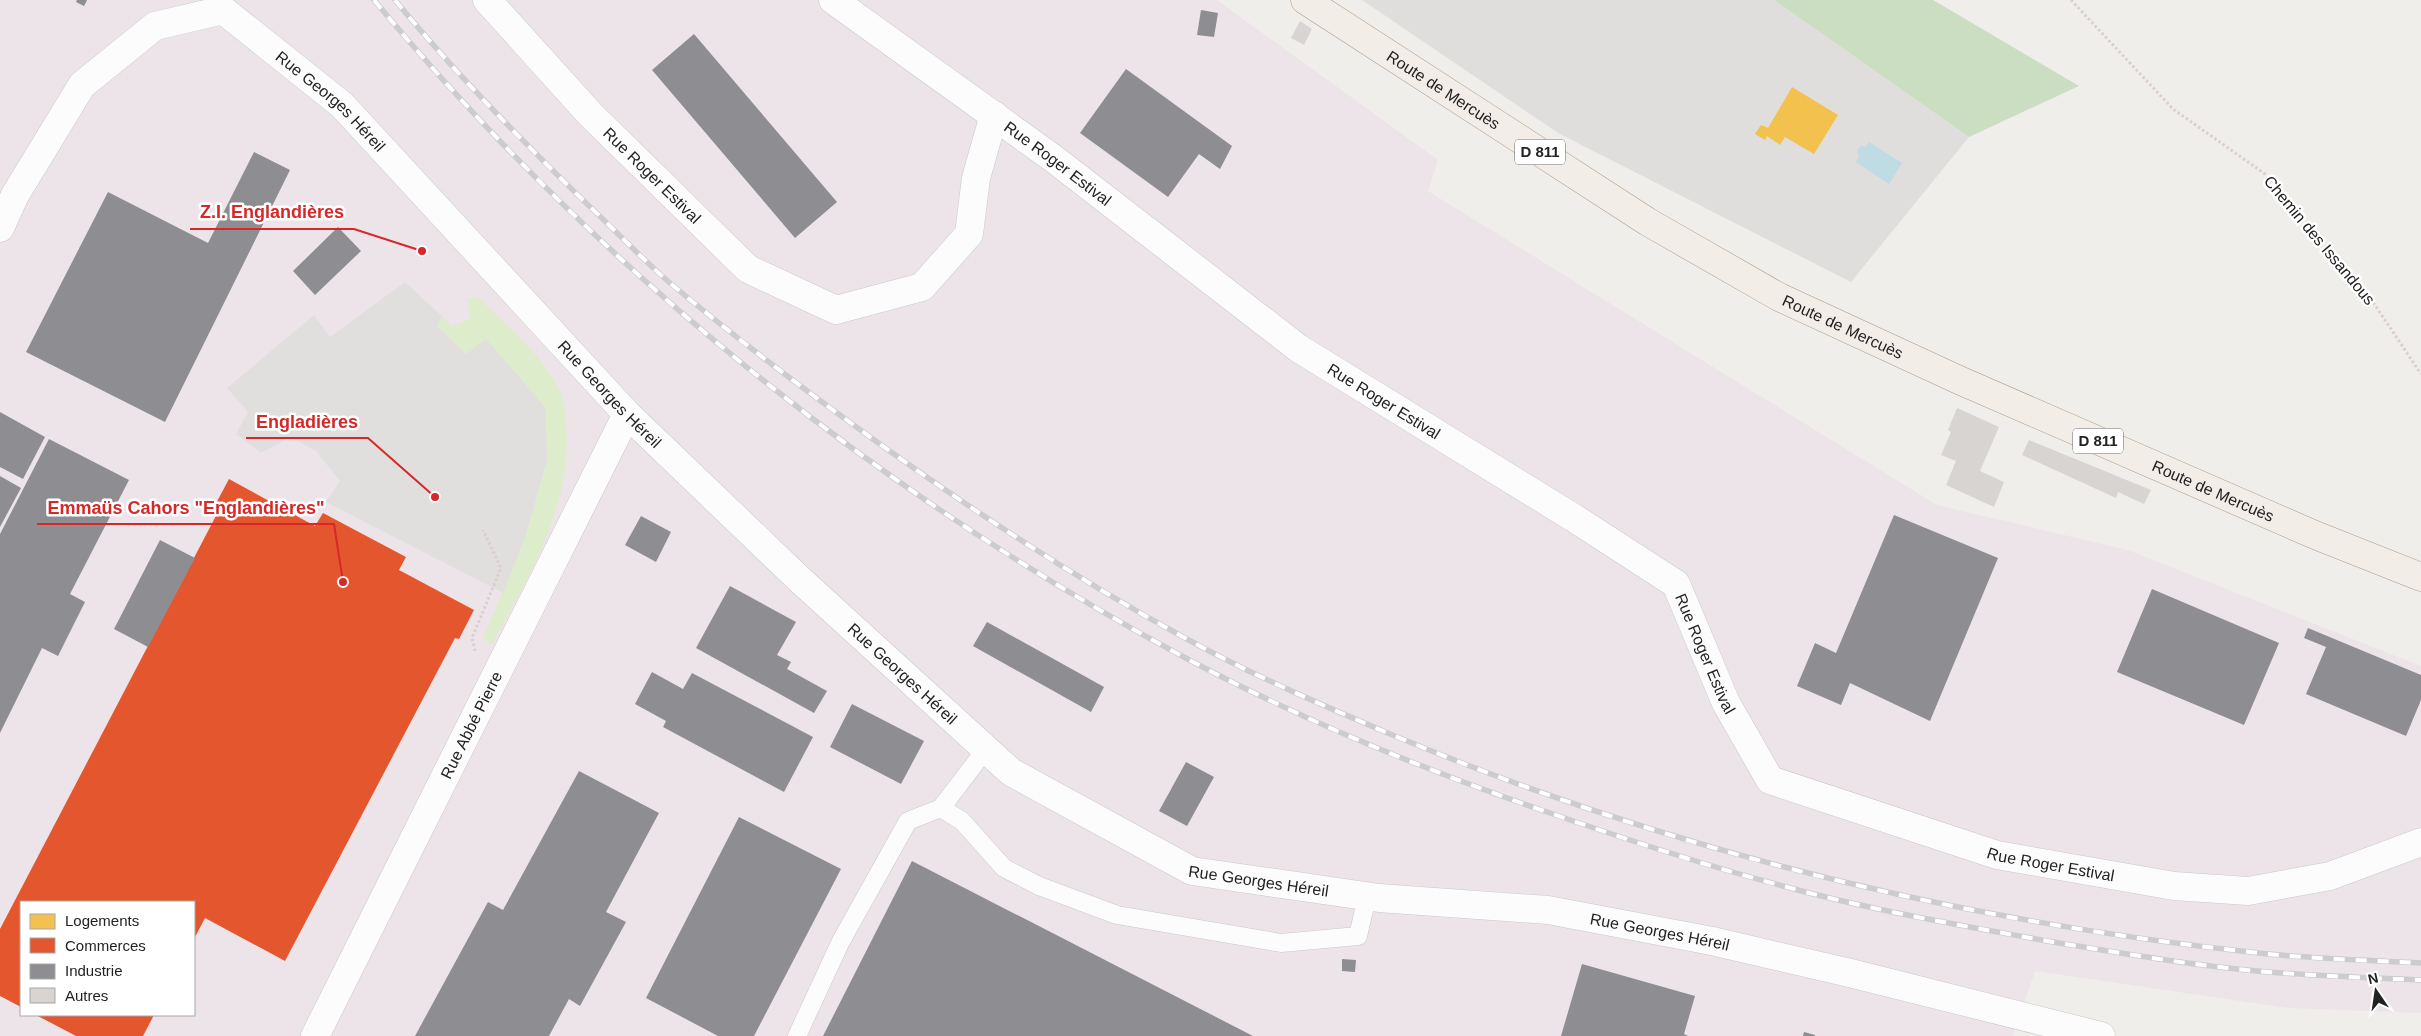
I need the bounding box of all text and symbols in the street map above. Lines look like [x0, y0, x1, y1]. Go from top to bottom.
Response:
street label: Route de Mercuès [1384, 47, 1503, 133]
street label: Rue Georges Héreil [272, 48, 388, 155]
street label: Rue Roger Estival [1001, 118, 1114, 209]
street label: Rue Roger Estival [600, 124, 704, 227]
road number: D 811 [1515, 140, 1565, 164]
street label: Chemin des Issandous [2261, 173, 2378, 308]
callout: Z.I. Englandières [190, 196, 354, 229]
text: Z.I. Englandières [200, 202, 344, 222]
street label: Route de Mercuès [1780, 292, 1906, 362]
street label: Rue Georges Héreil [555, 337, 665, 451]
street label: Rue Roger Estival [1324, 360, 1443, 443]
callout: Engladières [246, 405, 368, 438]
text: Engladières [256, 412, 358, 432]
road number: D 811 [2073, 428, 2123, 454]
street label: Route de Mercuès [2150, 457, 2276, 525]
callout: Emmaüs Cahors "Englandières" [37, 491, 334, 524]
text: Emmaüs Cahors "Englandières" [47, 498, 325, 518]
street label: Rue Roger Estival [1672, 591, 1738, 717]
street label: Rue Georges Héreil [844, 620, 960, 728]
street label: Rue Abbé Pierre [438, 669, 505, 781]
street label: Rue Roger Estival [1985, 844, 2116, 884]
street label: Rue Georges Héreil [1187, 863, 1330, 900]
legend [20, 901, 195, 1016]
street label: Rue Georges Héreil [1589, 910, 1731, 954]
text: Logements [65, 912, 139, 929]
text: Commerces [65, 937, 146, 954]
text: Industrie [65, 962, 123, 979]
north arrow [2351, 966, 2401, 1016]
text: N [2366, 969, 2380, 987]
text: Autres [65, 987, 108, 1004]

